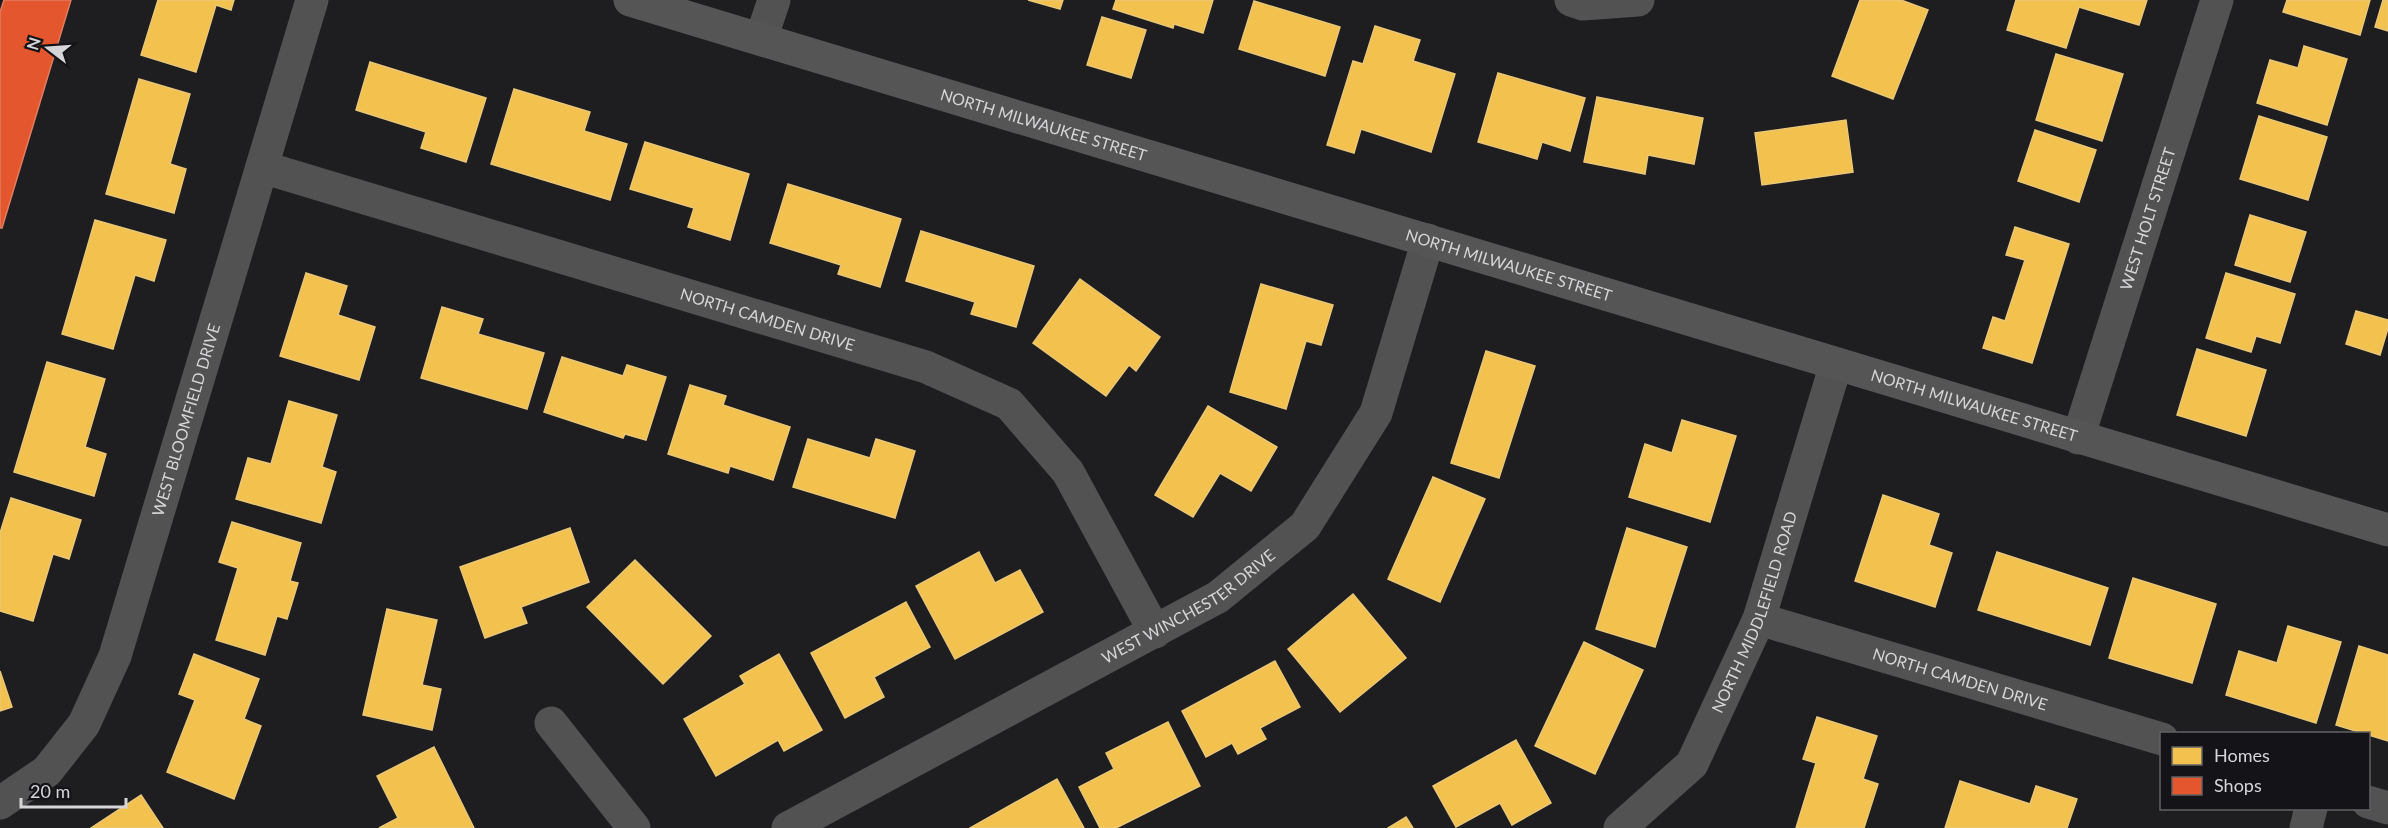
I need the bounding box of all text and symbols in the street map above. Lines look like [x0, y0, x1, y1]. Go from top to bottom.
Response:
north arrow [18, 18, 78, 78]
text: N [22, 35, 44, 52]
street label: NORTH MILWAUKEE STREET [938, 84, 1150, 164]
street label: WEST HOLT STREET [2116, 144, 2179, 292]
street label: NORTH MILWAUKEE STREET [1404, 224, 1615, 305]
street label: NORTH CAMDEN DRIVE [678, 284, 857, 354]
street label: WEST BLOOMFIELD DRIVE [148, 321, 223, 518]
street label: NORTH MILWAUKEE STREET [1869, 365, 2080, 445]
street label: NORTH MIDDLEFIELD ROAD [1707, 509, 1800, 716]
street label: WEST WINCHESTER DRIVE [1098, 545, 1278, 667]
street label: NORTH CAMDEN DRIVE [1871, 643, 2050, 713]
legend [2160, 732, 2370, 810]
text: Homes [2214, 744, 2270, 766]
scale bar [21, 771, 126, 809]
text: Shops [2214, 774, 2262, 796]
text: 20 m [30, 780, 70, 802]

